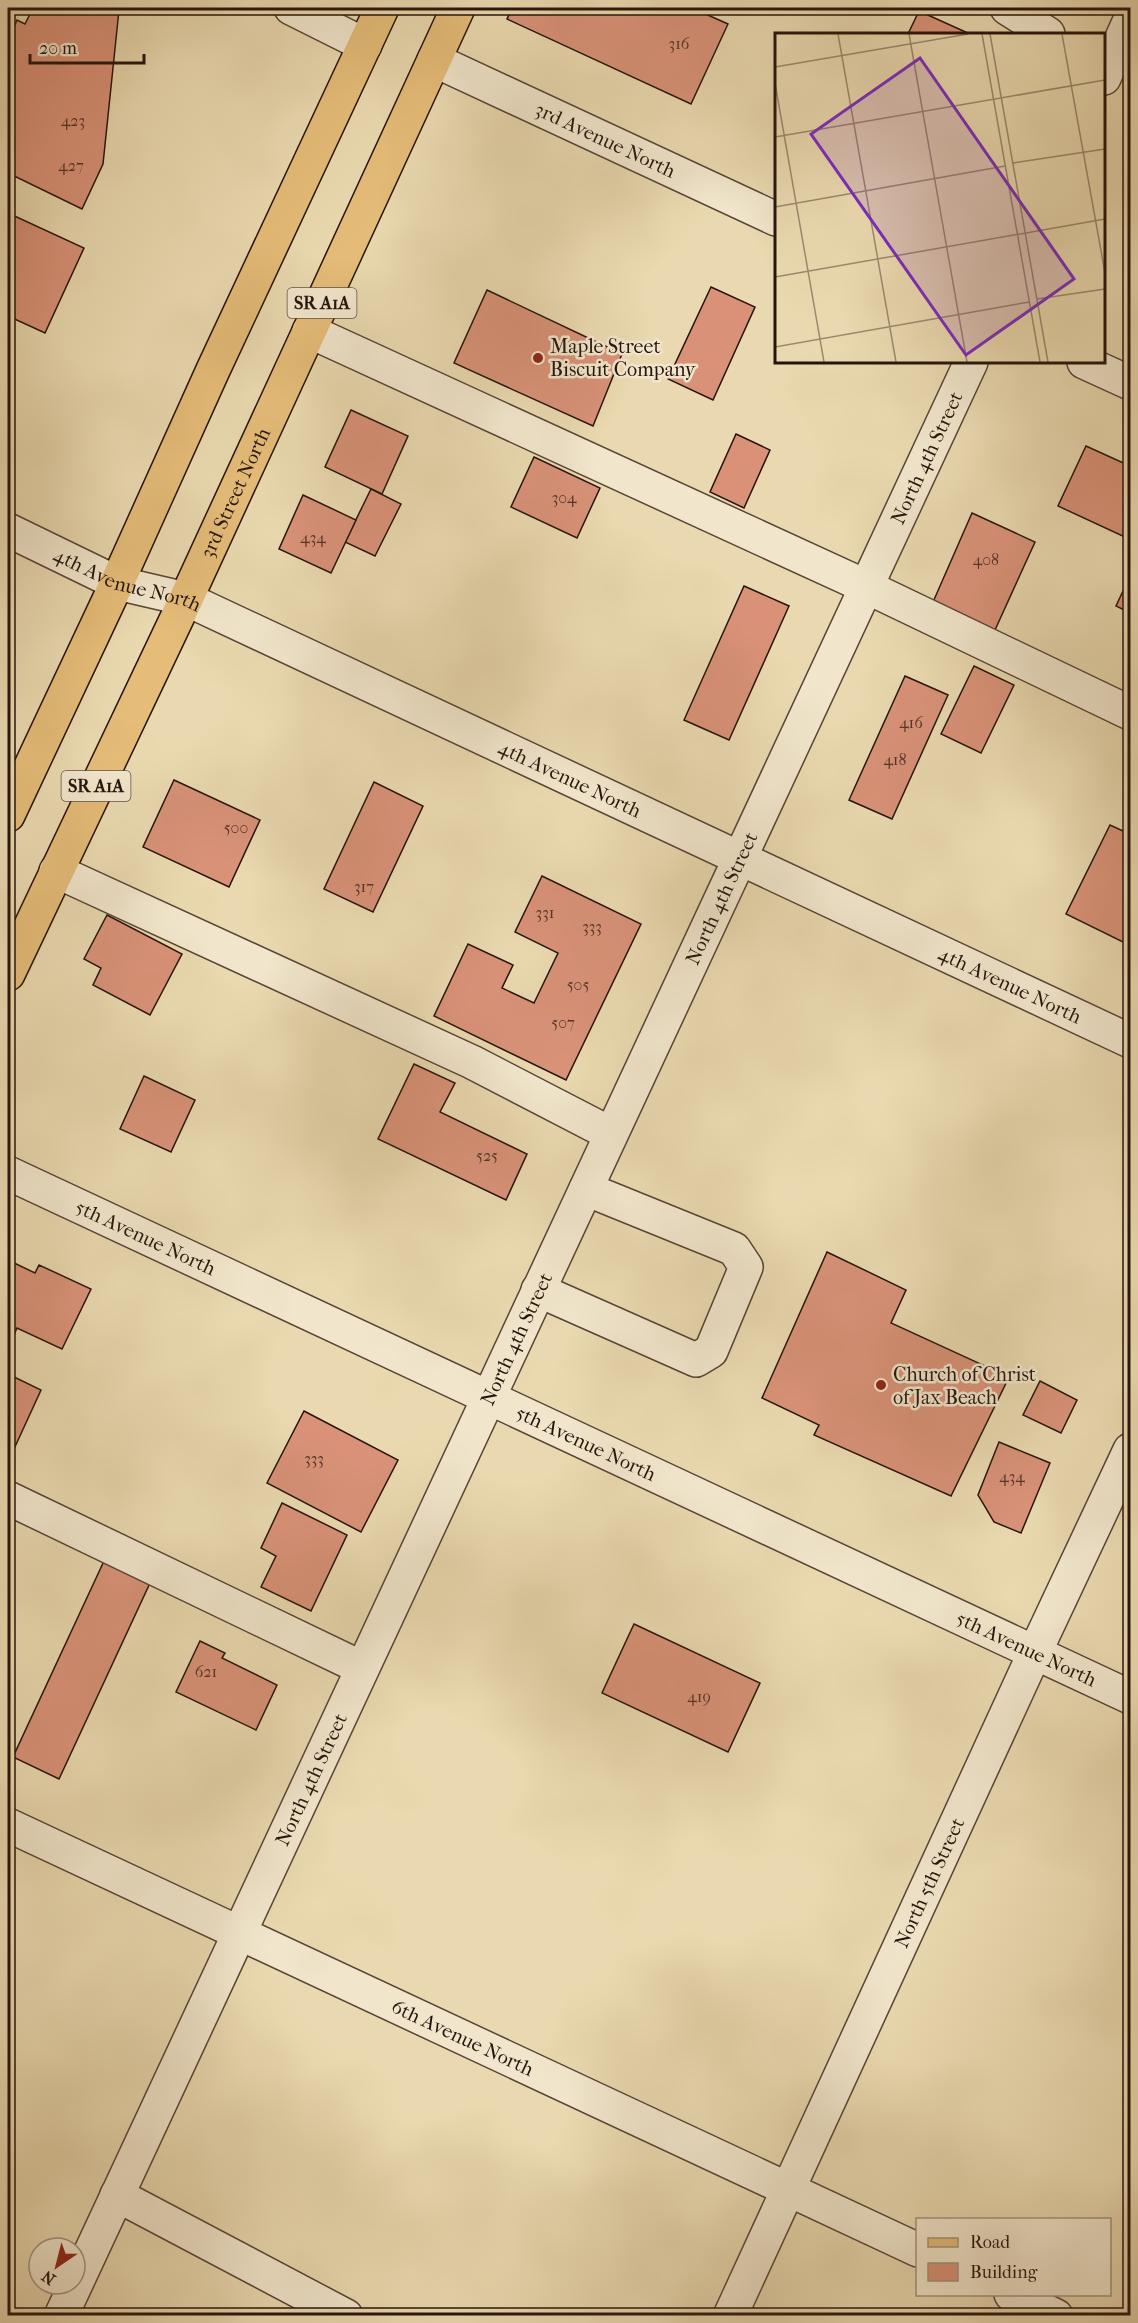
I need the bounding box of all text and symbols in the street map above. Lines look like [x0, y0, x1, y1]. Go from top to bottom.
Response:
scale bar [30, 27, 144, 65]
inset map [775, 33, 1105, 363]
house number: 316 [669, 34, 690, 53]
text: 20 m [39, 38, 77, 59]
street label: 3rd Avenue North [531, 97, 680, 183]
house number: 423 [61, 111, 85, 130]
house number: 427 [58, 156, 84, 175]
road number: SR A1A [288, 288, 356, 318]
place label: Maple Street Biscuit Company [550, 335, 697, 381]
marker: Maple Street Biscuit Company [531, 351, 545, 365]
street label: North 4th Street [886, 388, 967, 528]
street label: 3rd Street North [195, 423, 275, 561]
house number: 304 [552, 488, 577, 507]
house number: 434 [300, 528, 326, 547]
street label: 4th Avenue North [50, 543, 206, 616]
house number: 408 [973, 550, 999, 569]
house number: 416 [899, 713, 923, 732]
street label: 4th Avenue North [495, 735, 646, 822]
house number: 418 [883, 750, 907, 769]
road number: SR A1A [62, 771, 130, 801]
house number: 500 [224, 818, 248, 837]
street label: North 4th Street [681, 828, 762, 968]
house number: 317 [354, 877, 374, 896]
house number: 331 [536, 903, 554, 922]
house number: 333 [582, 917, 602, 936]
street label: 4th Avenue North [935, 942, 1086, 1029]
house number: 505 [567, 975, 589, 994]
house number: 507 [551, 1013, 575, 1032]
house number: 525 [476, 1146, 498, 1165]
street label: 5th Avenue North [72, 1195, 220, 1280]
street label: North 4th Street [475, 1269, 557, 1409]
place label: Church of Christ of Jax Beach [893, 1363, 1036, 1409]
marker: Church of Christ of Jax Beach [874, 1378, 888, 1392]
street label: 5th Avenue North [512, 1400, 661, 1486]
house number: 333 [304, 1449, 324, 1468]
house number: 434 [999, 1467, 1025, 1486]
street label: 5th Avenue North [953, 1606, 1101, 1692]
house number: 621 [195, 1662, 217, 1681]
house number: 419 [687, 1687, 711, 1706]
street label: North 4th Street [270, 1709, 352, 1849]
street label: North 5th Street [889, 1814, 969, 1951]
street label: 6th Avenue North [388, 1994, 538, 2081]
legend [916, 2218, 1111, 2296]
text: Road [970, 2232, 1010, 2253]
north arrow [27, 2236, 87, 2296]
text: Building [970, 2262, 1038, 2283]
text: N [38, 2266, 59, 2289]

